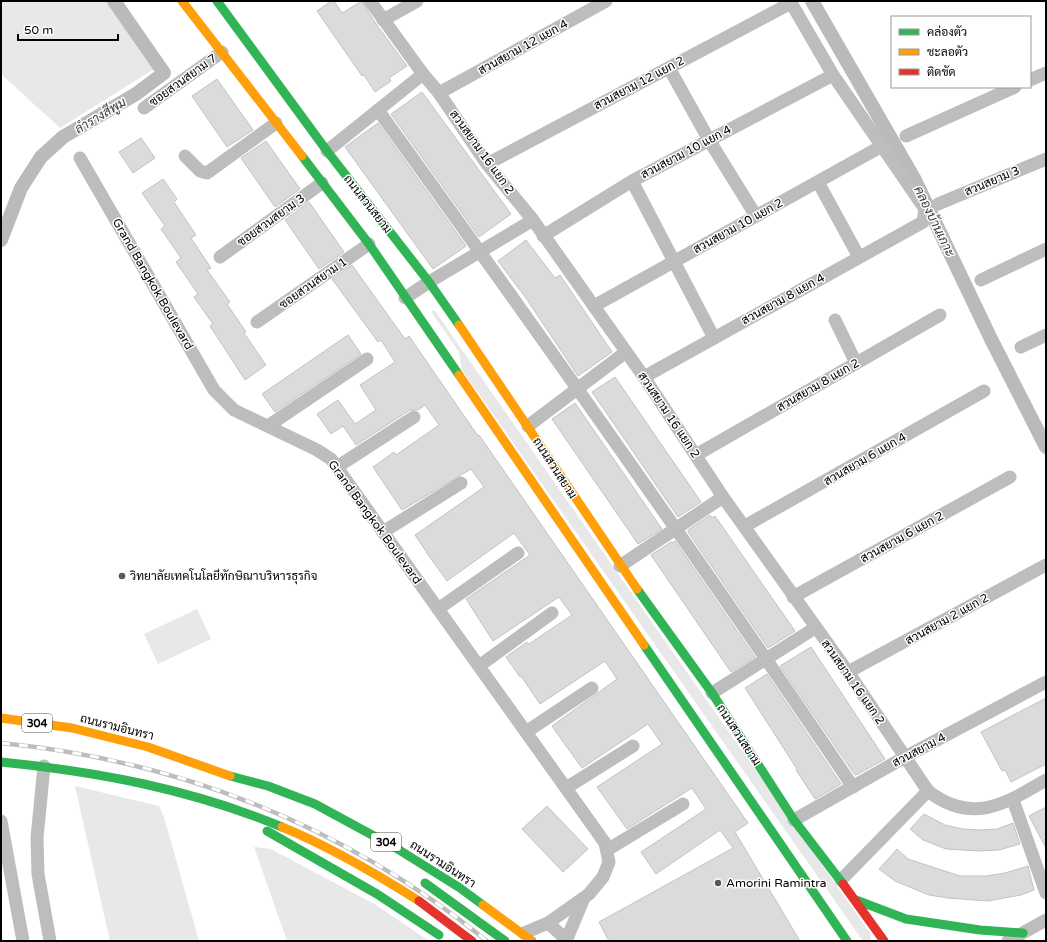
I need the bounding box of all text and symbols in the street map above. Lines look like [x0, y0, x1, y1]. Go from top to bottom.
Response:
scale bar [18, 16, 118, 42]
street label: สวนสยาม 12 แยก 4 [476, 16, 571, 77]
legend [891, 16, 1031, 88]
text: 50 m [24, 23, 53, 37]
text: คล่องตัว [927, 25, 967, 39]
text: ชะลอตัว [927, 45, 968, 59]
street label: ซอยสวนสยาม 7 [147, 51, 219, 109]
street label: สวนสยาม 12 แยก 2 [591, 53, 687, 113]
text: ติดขัด [927, 65, 956, 79]
water label: ลำรางสีพูม [71, 93, 130, 138]
street label: สวนสยาม 16 แยก 2 [447, 107, 517, 197]
street label: สวนสยาม 10 แยก 4 [638, 122, 734, 182]
street label: สวนสยาม 3 [962, 163, 1022, 199]
street label: ถนนสวนสยาม [341, 172, 395, 236]
water label: คลองบ้านเกาะ [910, 183, 959, 259]
street label: ซอยสวนสยาม 3 [235, 191, 307, 249]
street label: สวนสยาม 10 แยก 2 [691, 196, 785, 256]
street label: Grand Bangkok Boulevard [110, 216, 196, 352]
street label: ซอยสวนสยาม 1 [276, 254, 350, 312]
street label: สวนสยาม 8 แยก 4 [739, 270, 827, 328]
street label: สวนสยาม 8 แยก 2 [774, 356, 862, 414]
street label: สวนสยาม 16 แยก 2 [635, 369, 703, 461]
street label: สวนสยาม 6 แยก 4 [821, 429, 909, 488]
street label: ถนนสวนสยาม [530, 435, 580, 501]
street label: Grand Bangkok Boulevard [325, 457, 425, 587]
street label: สวนสยาม 6 แยก 2 [858, 508, 946, 566]
place label: วิทยาลัยเทคโนโลยีทักษิณาบริหารธุรกิจ [129, 568, 317, 585]
marker: วิทยาลัยเทคโนโลยีทักษิณาบริหารธุรกิจ [117, 571, 127, 581]
street label: สวนสยาม 2 แยก 2 [903, 590, 991, 648]
street label: สวนสยาม 16 แยก 2 [818, 637, 888, 727]
street label: ถนนสวนสยาม [714, 702, 764, 768]
street label: ถนนรามอินทรา [79, 711, 155, 743]
road number: 304 [22, 714, 52, 732]
street label: สวนสยาม 4 [890, 730, 948, 770]
road number: 304 [371, 833, 401, 851]
street label: ถนนรามอินทรา [408, 838, 478, 890]
place label: Amorini Ramintra [726, 876, 827, 890]
marker: Amorini Ramintra [713, 878, 723, 888]

